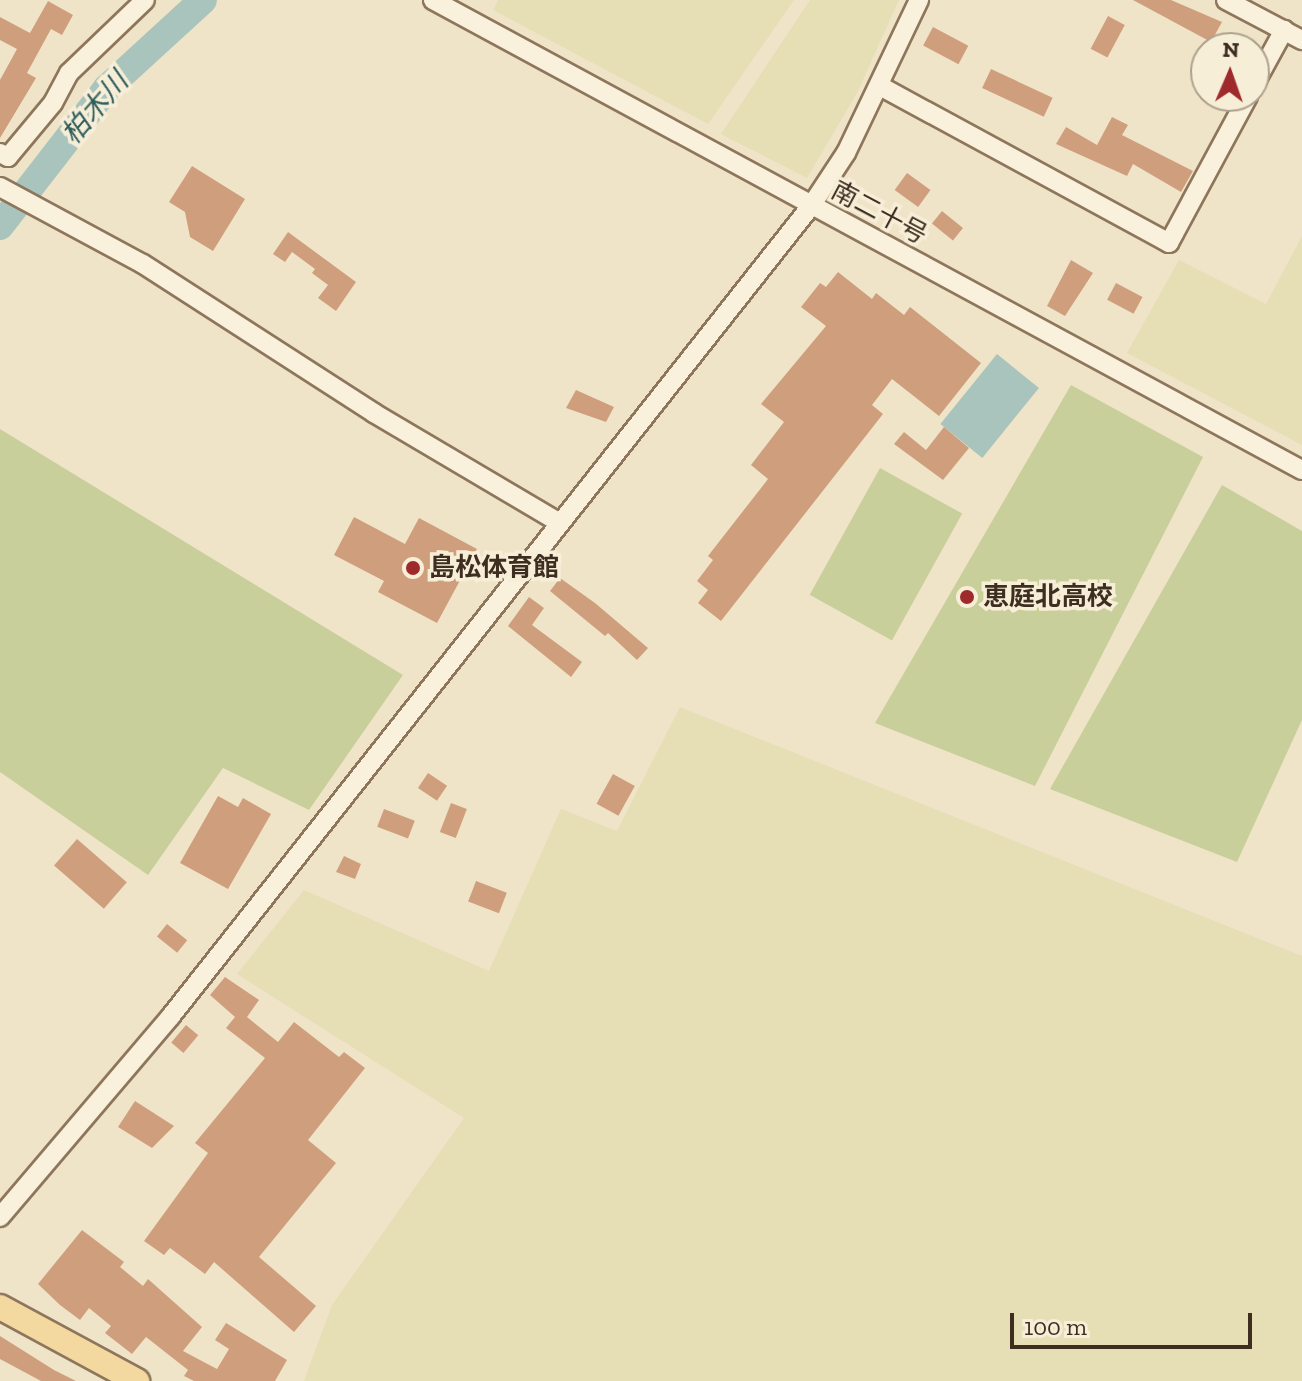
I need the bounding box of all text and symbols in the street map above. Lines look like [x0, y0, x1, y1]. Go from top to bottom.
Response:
north arrow [1190, 32, 1270, 112]
text: N [1222, 36, 1240, 63]
water label: 柏木川 [55, 65, 135, 151]
street label: 南二十号 [826, 175, 932, 251]
place label: 島松体育館 [429, 552, 559, 584]
marker: 島松体育館 [404, 559, 422, 577]
place label: 恵庭北高校 [983, 581, 1113, 613]
marker: 恵庭北高校 [958, 588, 976, 606]
scale bar [1014, 1297, 1256, 1347]
text: 100 m [1024, 1312, 1087, 1341]

